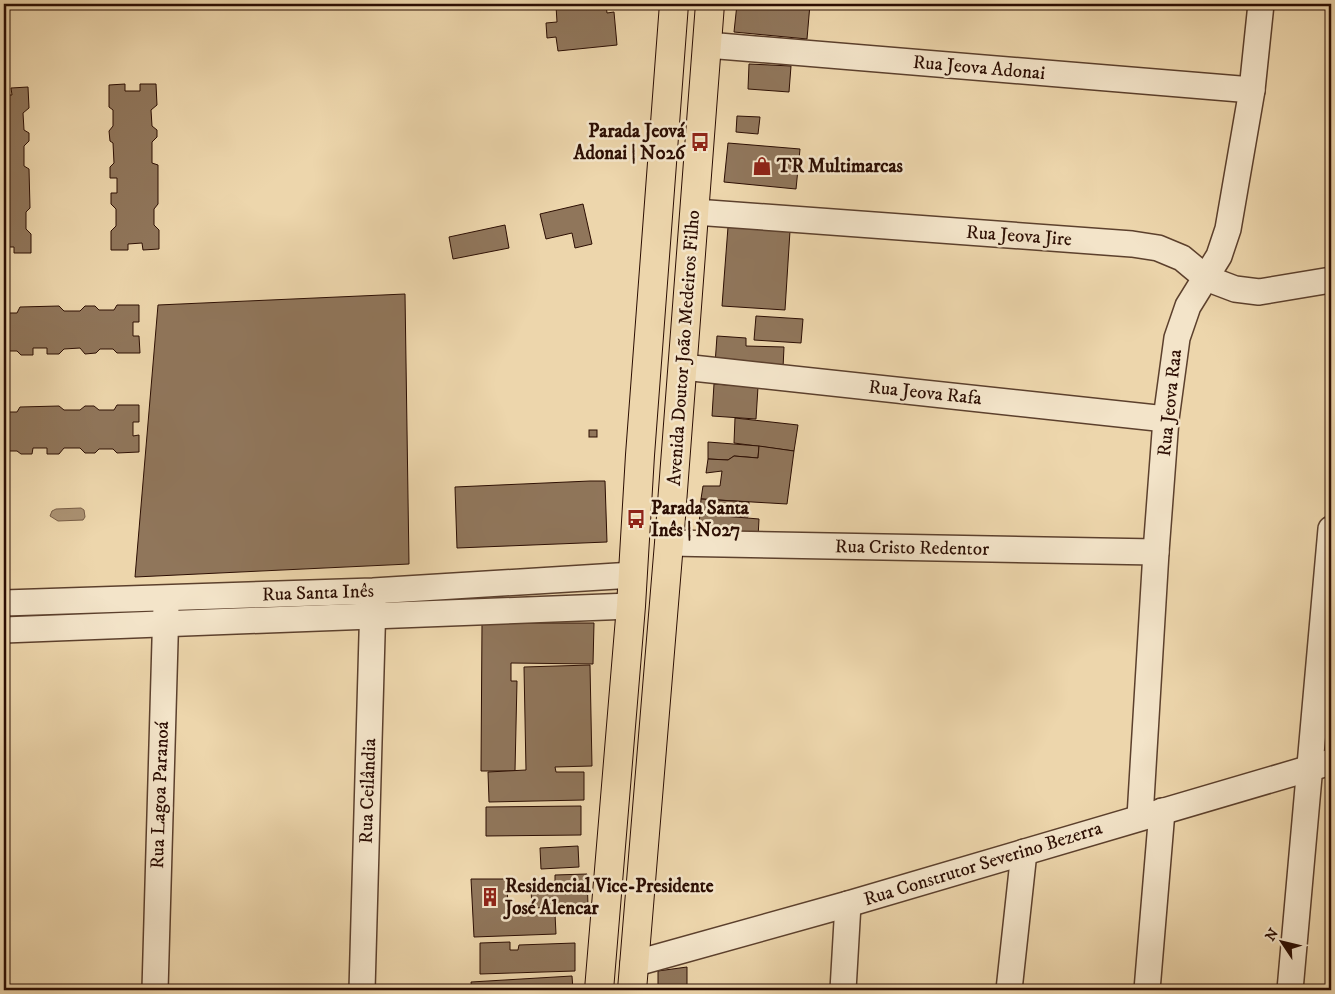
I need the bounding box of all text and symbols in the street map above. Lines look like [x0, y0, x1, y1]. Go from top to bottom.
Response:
street label: Rua Jeova Adonai [912, 51, 1046, 85]
place label: Parada Jeová Adonai | N026 [572, 120, 686, 165]
bus stop icon: Parada Jeová Adonai | N026 [689, 131, 711, 153]
shop icon: TR Multimarcas [751, 155, 773, 177]
place label: TR Multimarcas [776, 155, 904, 178]
street label: Avenida Doutor João Medeiros Filho [663, 209, 705, 487]
street label: Rua Jeova Jire [965, 221, 1073, 251]
street label: Rua Jeova Raa [1153, 348, 1187, 458]
street label: Rua Jeova Rafa [867, 376, 983, 410]
place label: Parada Santa Inês | N027 [651, 497, 750, 542]
bus stop icon: Parada Santa Inês | N027 [625, 508, 647, 530]
street label: Rua Cristo Redentor [835, 535, 989, 561]
street label: Rua Santa Inês [262, 580, 374, 606]
street label: Rua Lagoa Paranoá [146, 721, 174, 869]
street label: Rua Ceilândia [355, 738, 381, 844]
street label: Rua Construtor Severino Bezerra [861, 817, 1105, 911]
place label: Residencial Vice-Presidente José Alencar [503, 875, 714, 920]
building icon: Residencial Vice-Presidente José Alencar [479, 886, 501, 908]
north arrow [1258, 916, 1308, 966]
text: N [1261, 925, 1283, 945]

